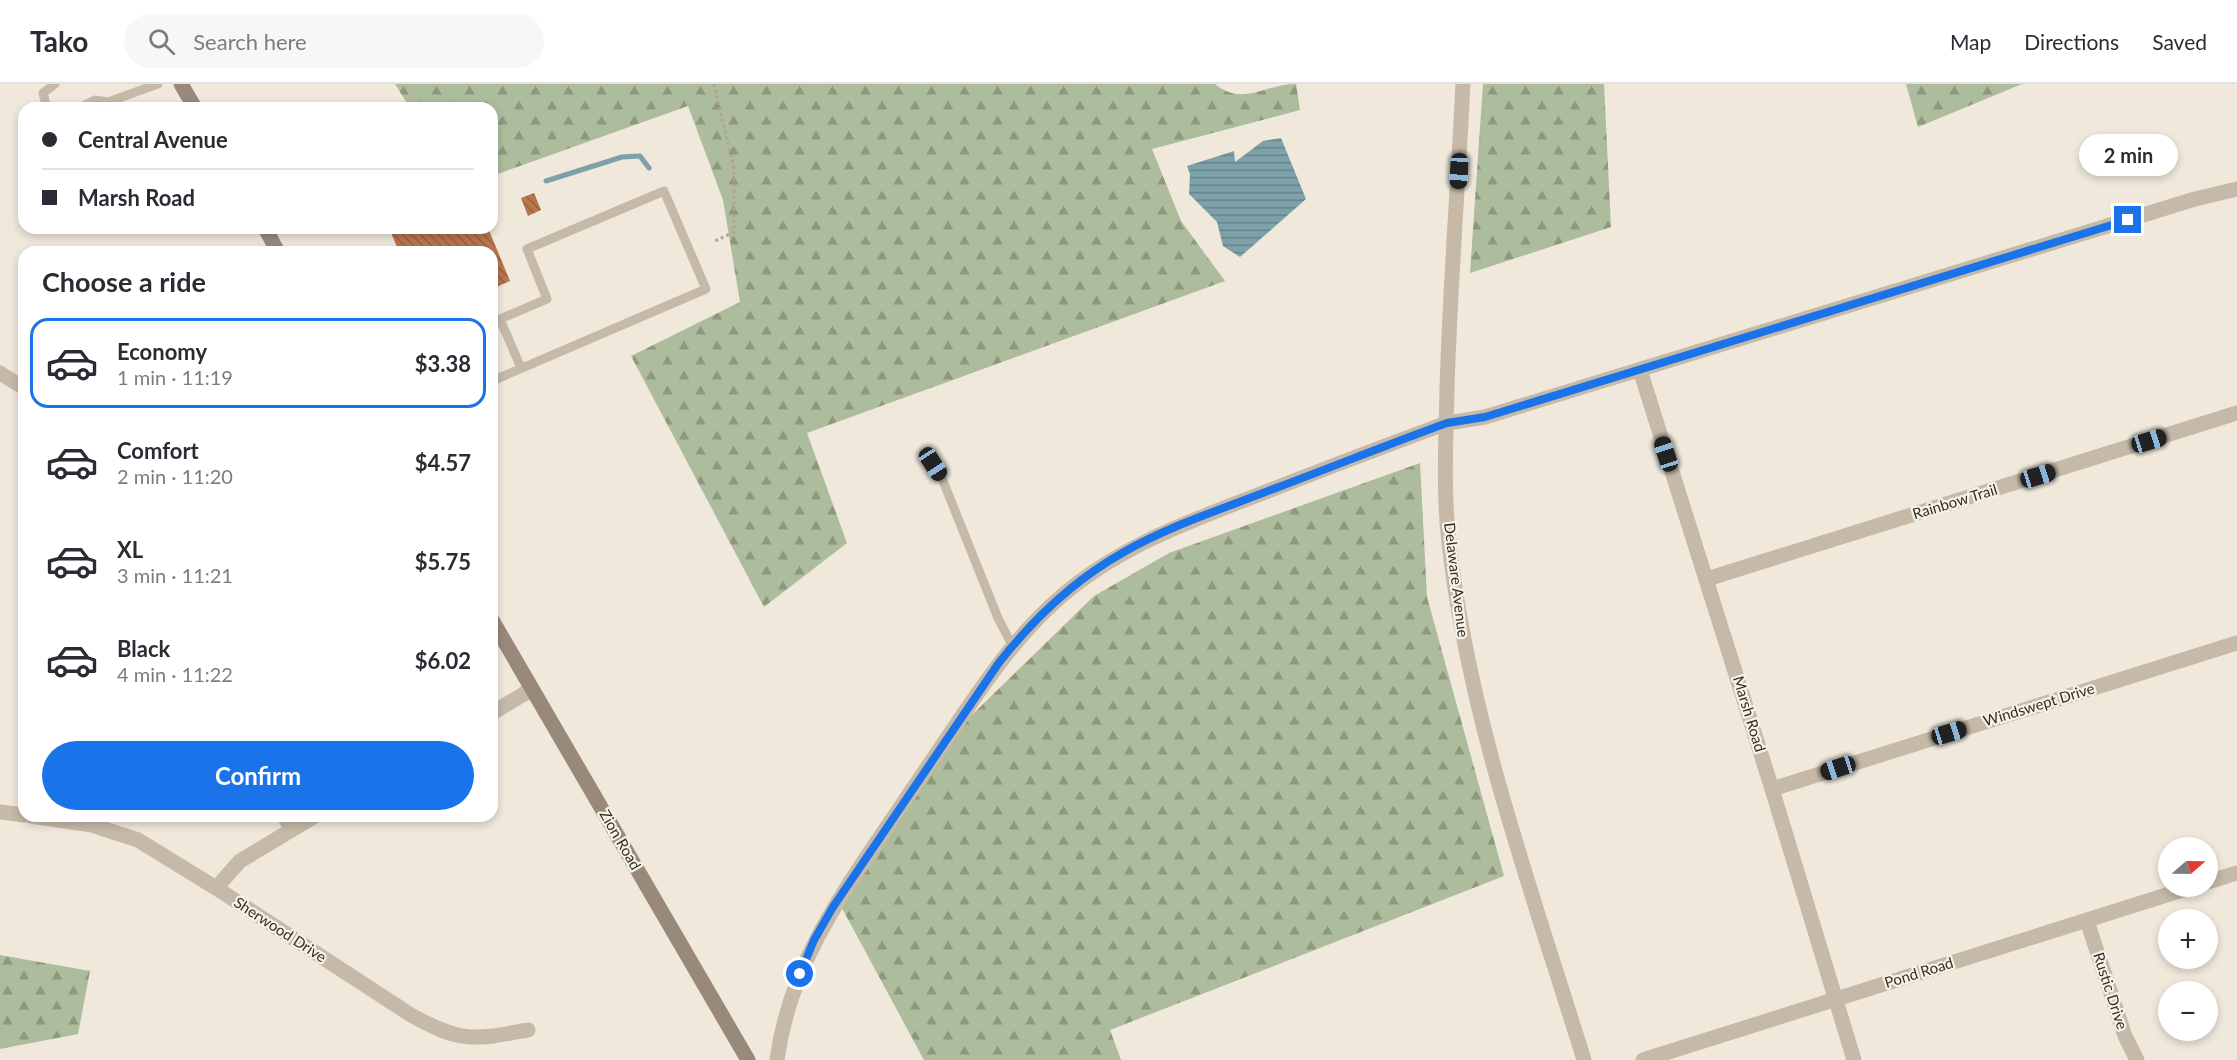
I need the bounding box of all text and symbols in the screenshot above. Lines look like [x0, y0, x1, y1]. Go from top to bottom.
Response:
search box [124, 14, 544, 68]
text: Tako [30, 24, 88, 58]
icon: search [145, 25, 178, 58]
text: Search here [193, 28, 307, 55]
text: Map [1950, 29, 1991, 54]
text: Directions [2024, 29, 2119, 54]
text: Saved [2152, 29, 2207, 54]
text: Central Avenue [78, 126, 228, 153]
callout: 2 min [2078, 133, 2178, 175]
text: 2 min [2104, 143, 2153, 167]
car [1449, 153, 1469, 189]
text: Marsh Road [78, 184, 195, 211]
route end [2114, 206, 2141, 233]
text: Choose a ride [42, 265, 206, 298]
icon: car [45, 336, 99, 390]
text: Economy [117, 338, 207, 365]
text: $3.38 [415, 350, 471, 377]
text: 1 min · 11:19 [117, 365, 233, 389]
car [2129, 427, 2169, 455]
car [1652, 434, 1680, 474]
icon: car [45, 435, 99, 489]
text: Comfort [117, 437, 199, 464]
car [916, 444, 950, 484]
text: $4.57 [415, 449, 471, 476]
car [2018, 462, 2058, 490]
text: 2 min · 11:20 [117, 464, 233, 488]
street label: Rainbow Trail [1910, 480, 1999, 522]
street label: Delaware Avenue [1441, 522, 1473, 638]
icon: car [45, 534, 99, 588]
text: XL [117, 536, 143, 563]
text: $5.75 [415, 548, 471, 575]
text: 3 min · 11:21 [117, 563, 233, 587]
icon: car [45, 633, 99, 687]
text: Black [117, 635, 170, 662]
text: $6.02 [415, 647, 471, 674]
text: 4 min · 11:22 [117, 662, 233, 686]
street label: Marsh Road [1730, 674, 1770, 754]
street label: Windswept Drive [1981, 679, 2097, 729]
car [1929, 719, 1969, 747]
button: Confirm [42, 741, 474, 810]
car [1818, 754, 1858, 782]
street label: Zion Road [596, 806, 645, 873]
north arrow [2158, 837, 2218, 897]
map controls [2158, 837, 2218, 1041]
street label: Sherwood Drive [231, 893, 330, 966]
button: + [2158, 909, 2218, 969]
street label: Rustic Drive [2090, 950, 2132, 1032]
street label: Pond Road [1882, 953, 1955, 991]
route start [786, 960, 813, 987]
button: − [2158, 981, 2218, 1041]

